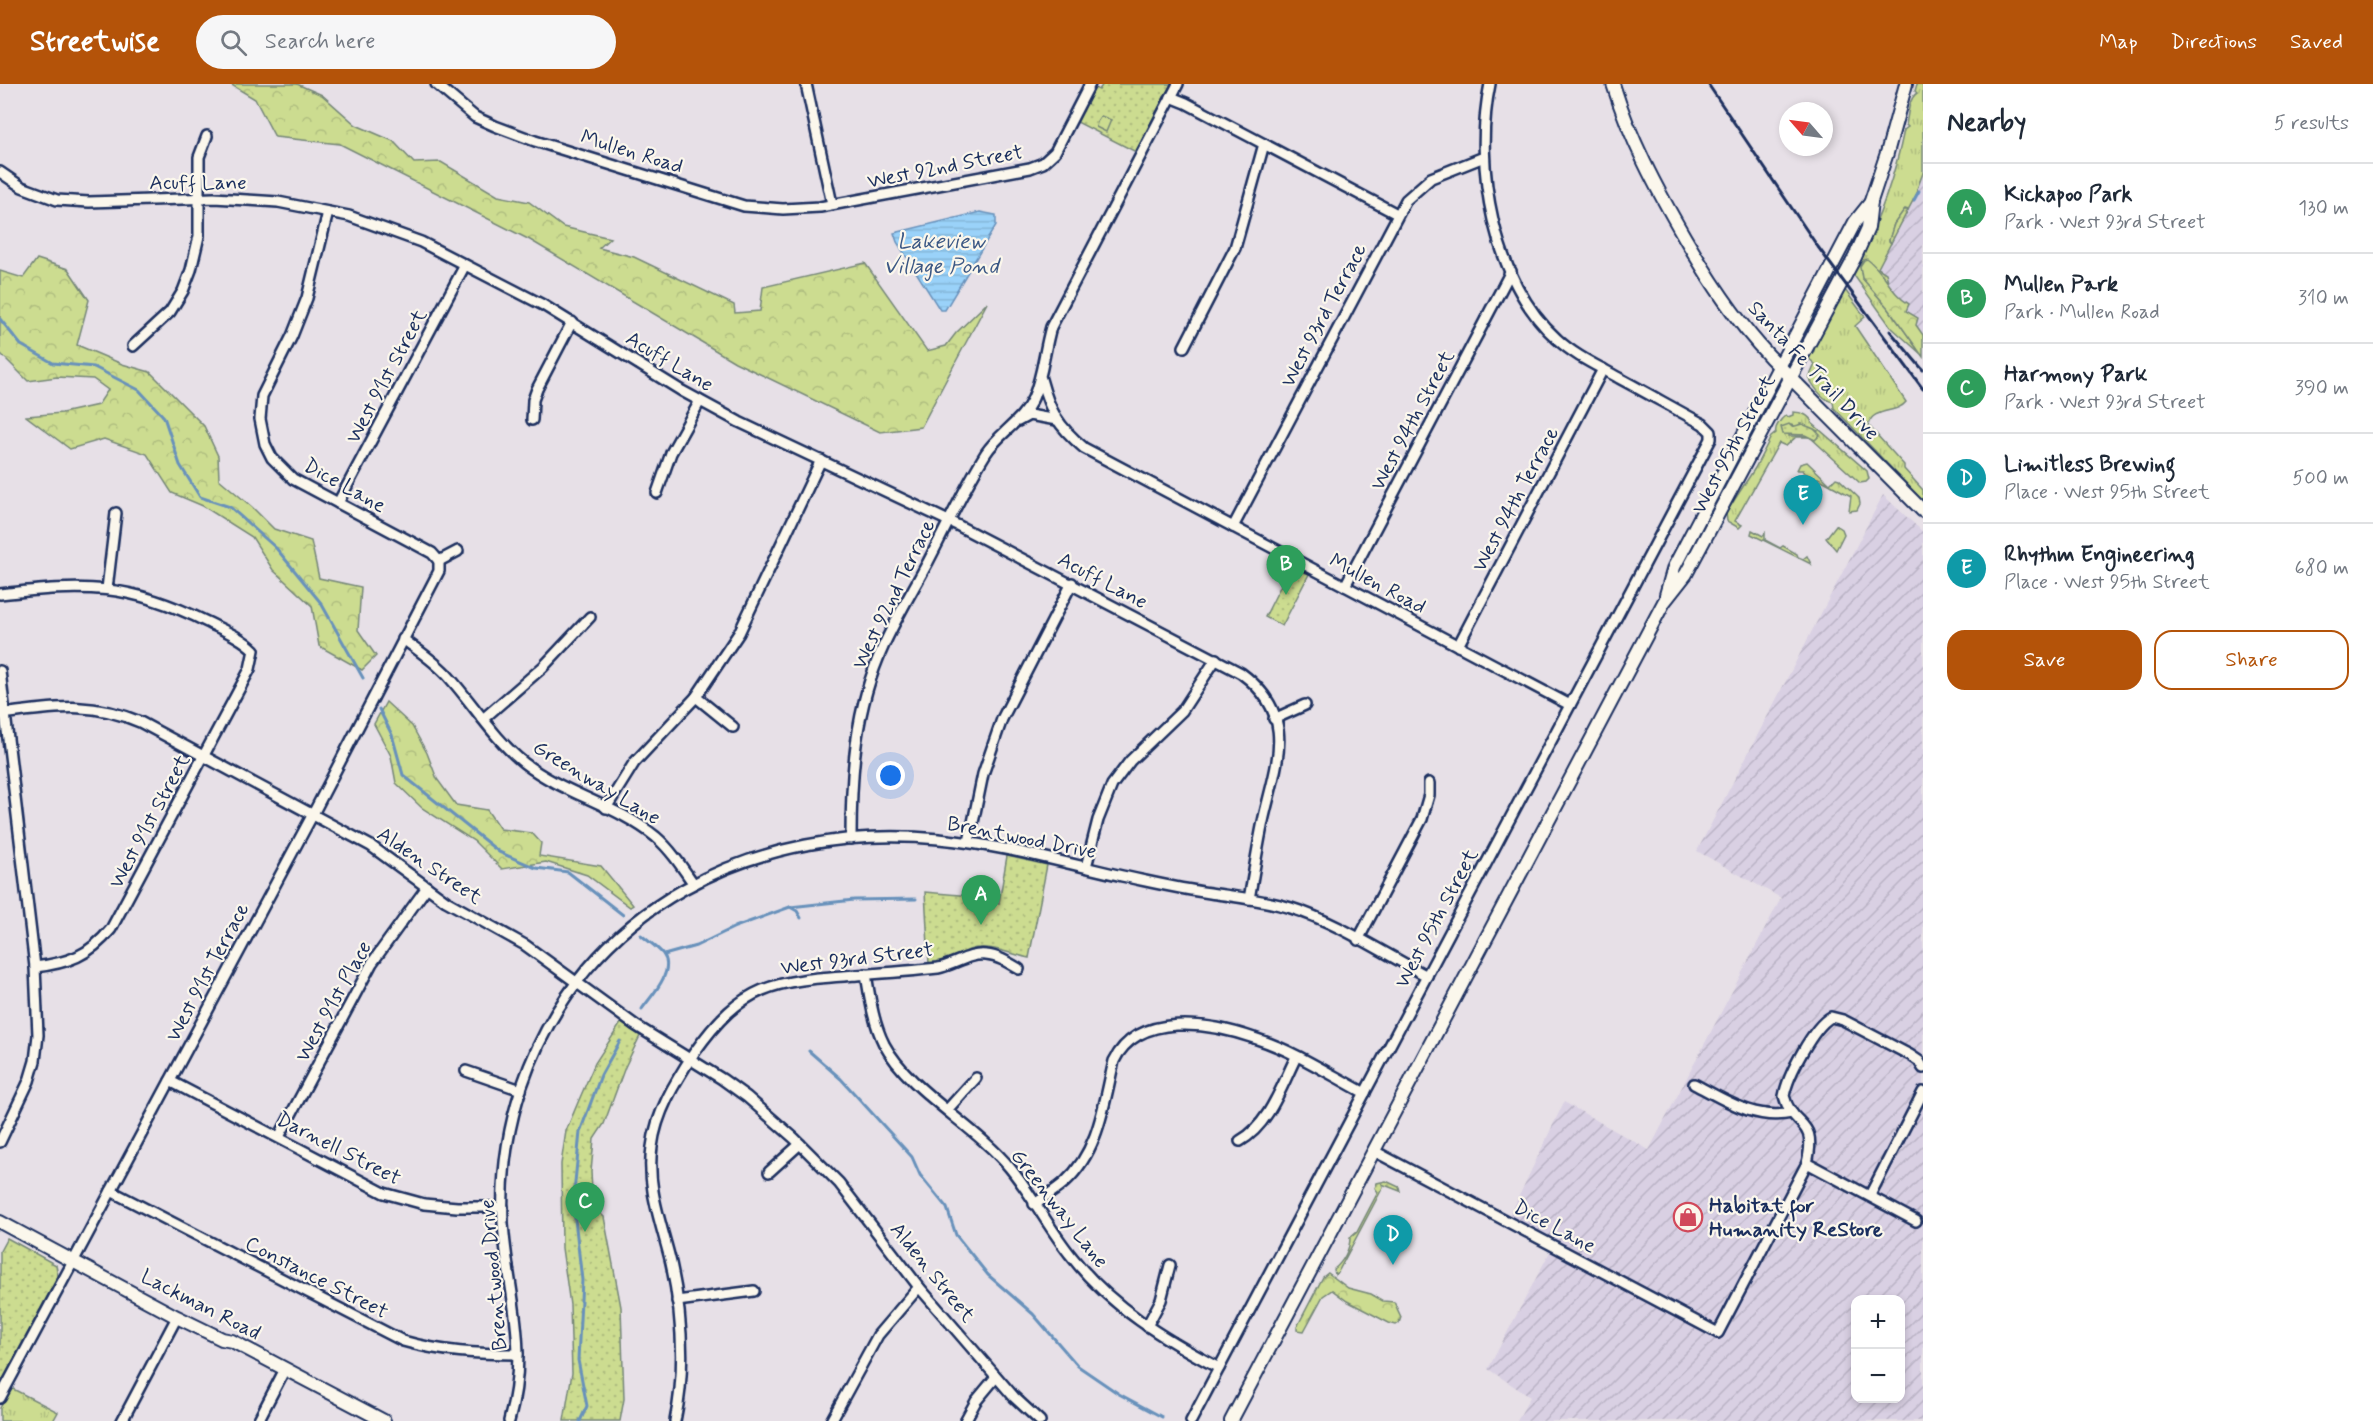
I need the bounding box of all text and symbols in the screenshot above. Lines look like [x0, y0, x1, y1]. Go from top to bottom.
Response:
search box [196, 15, 616, 69]
text: Streetwise [30, 24, 160, 61]
icon: search [217, 26, 250, 59]
text: Search here [265, 28, 375, 56]
text: Map [2099, 28, 2138, 56]
text: Directions [2171, 28, 2257, 56]
text: Saved [2290, 28, 2343, 56]
north arrow [1779, 102, 1833, 156]
text: Nearby [1947, 106, 2026, 140]
text: 5 results [2274, 110, 2349, 137]
street label: Mullen Road [577, 123, 686, 181]
street label: West 92nd Street [865, 138, 1026, 196]
street label: Acuff Lane [149, 169, 247, 197]
text: Kickapoo Park [2004, 181, 2132, 209]
text: A [1960, 195, 1973, 222]
text: 130 m [2298, 195, 2349, 222]
text: Park · West 93rd Street [2004, 209, 2206, 236]
water label: Lakeview Village Pond [884, 228, 1001, 282]
street label: West 93rd Terrace [1274, 239, 1374, 392]
text: Mullen Park [2004, 271, 2118, 299]
text: B [1960, 285, 1973, 312]
text: 310 m [2298, 285, 2349, 312]
street label: Santa Fe Trail Drive [1741, 295, 1885, 447]
text: Park · Mullen Road [2004, 299, 2160, 326]
street label: West 91st Street [340, 304, 434, 449]
street label: Acuff Lane [620, 325, 719, 399]
street label: West 94th Street [1364, 345, 1462, 496]
text: Harmony Park [2004, 361, 2147, 389]
street label: West 95th Street [1685, 369, 1783, 519]
text: C [1959, 375, 1974, 402]
text: 390 m [2295, 375, 2349, 402]
text: Park · West 93rd Street [2004, 389, 2206, 416]
street label: West 94th Terrace [1466, 422, 1566, 577]
text: Limitless Brewing [2004, 451, 2176, 479]
street label: Dice Lane [298, 452, 391, 520]
text: D [1960, 465, 1973, 492]
text: 500 m [2292, 465, 2349, 492]
pin: E [1784, 476, 1822, 525]
text: Place · West 95th Street [2004, 479, 2210, 506]
street label: West 92nd Terrace [846, 515, 942, 674]
text: Rhythm Engineering [2004, 541, 2195, 569]
street label: Acuff Lane [1053, 546, 1152, 616]
pin: B [1266, 546, 1306, 595]
street label: Mullen Road [1324, 547, 1431, 621]
text: E [1961, 555, 1972, 582]
text: 680 m [2294, 555, 2349, 582]
text: Place · West 95th Street [2004, 569, 2210, 596]
button: Save [1947, 630, 2142, 690]
button: Share [2154, 630, 2349, 690]
street label: Greenway Lane [527, 734, 666, 832]
street label: West 91st Street [103, 749, 197, 894]
your location [876, 761, 905, 790]
street label: Brentwood Drive [945, 810, 1099, 866]
street label: Alden Street [371, 820, 488, 912]
street label: West 95th Street [1388, 843, 1486, 993]
pin: A [962, 876, 1000, 925]
street label: West 91st Terrace [159, 898, 256, 1047]
street label: West 91st Place [289, 936, 379, 1067]
street label: West 93rd Street [779, 936, 935, 982]
street label: Darnell Street [271, 1105, 406, 1192]
street label: Greenway Lane [1004, 1143, 1115, 1274]
pin: C [566, 1182, 604, 1232]
place label: Habitat for Humanity ReStore [1709, 1192, 1883, 1244]
street label: Dice Lane [1508, 1193, 1601, 1260]
street label: Brentwood Drive [473, 1198, 515, 1352]
shop icon: Habitat for Humanity ReStore [1672, 1201, 1704, 1233]
pin: D [1374, 1216, 1412, 1265]
street label: Alden Street [883, 1217, 982, 1329]
street label: Constance Street [240, 1230, 393, 1326]
street label: Lackman Road [136, 1263, 265, 1347]
map controls [1851, 1295, 1905, 1403]
button: + [1851, 1295, 1905, 1349]
button: − [1851, 1349, 1905, 1403]

